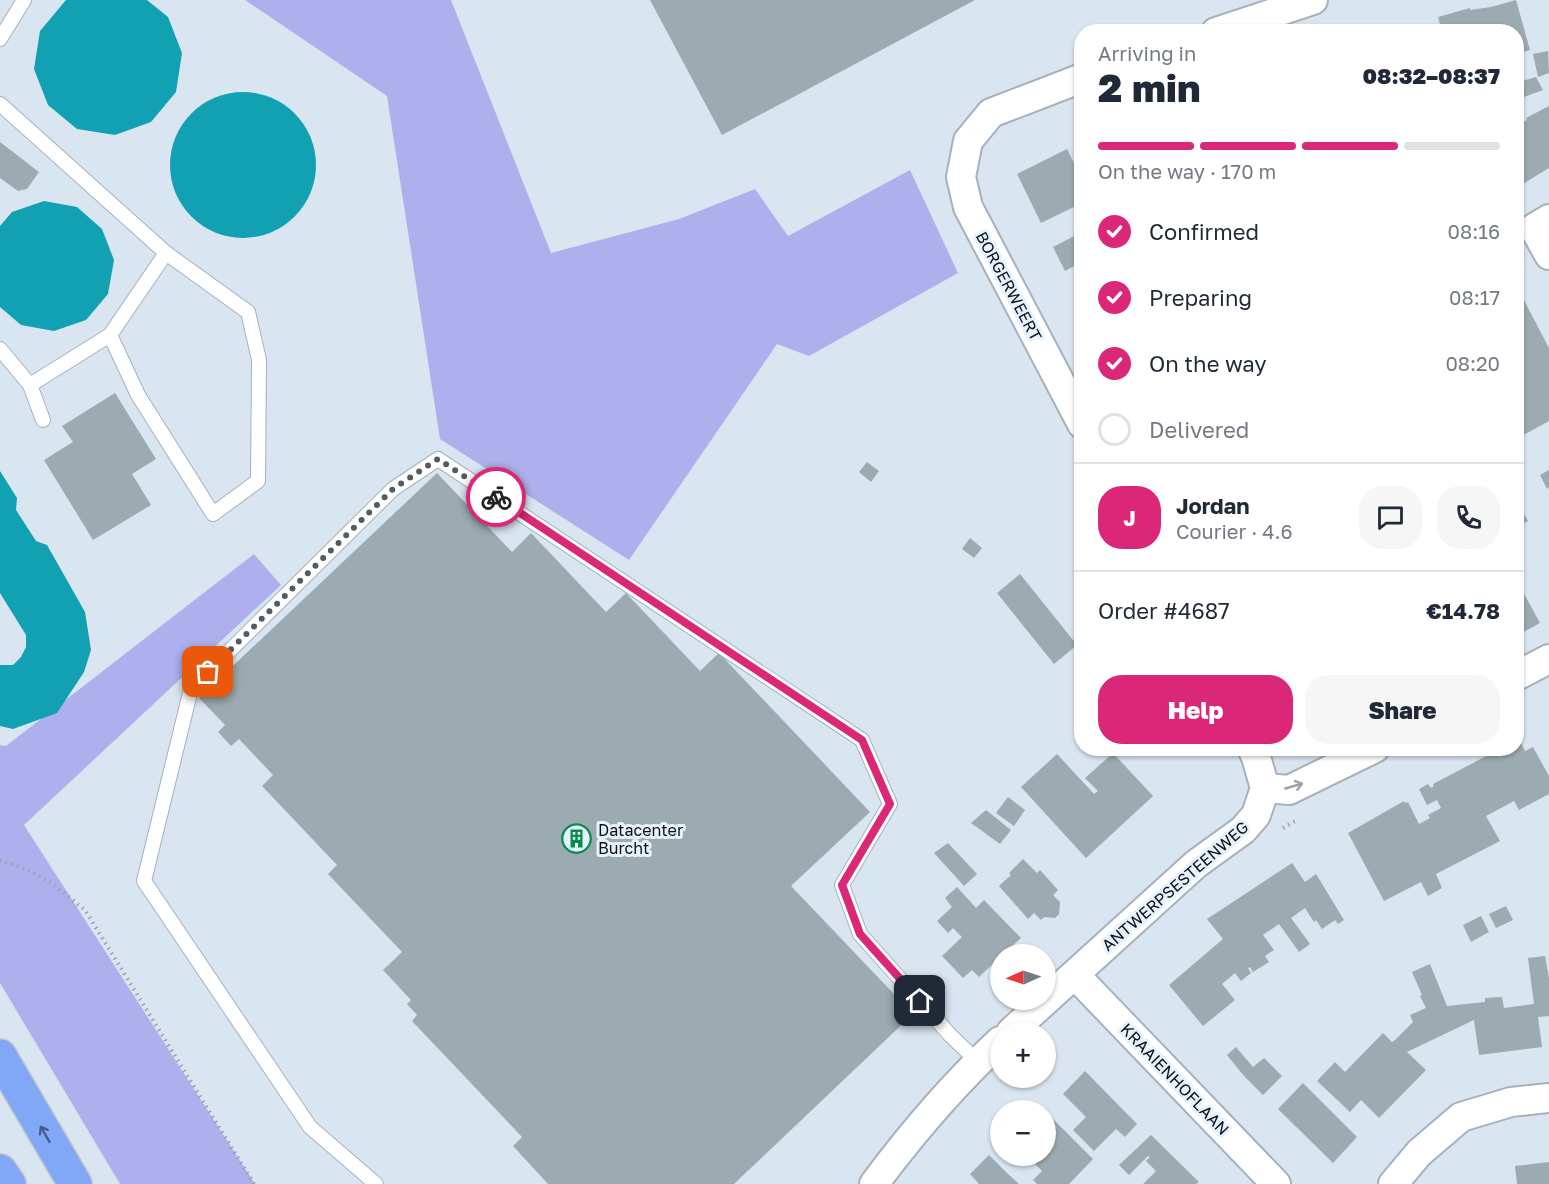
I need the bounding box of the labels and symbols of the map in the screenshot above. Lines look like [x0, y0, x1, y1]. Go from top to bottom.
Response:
street label: BORGERWEERT [972, 228, 1046, 344]
courier [466, 467, 526, 527]
pin [182, 646, 233, 697]
one-way arrow [1284, 780, 1303, 792]
street label: ANTWERPSESTEENWEG [1098, 817, 1252, 955]
place label: Datacenter Burcht [598, 820, 683, 858]
building icon: Datacenter Burcht [561, 823, 593, 855]
north arrow [990, 944, 1056, 1010]
pin [894, 975, 945, 1026]
street label: KRAAIENHOFLAAN [1117, 1019, 1233, 1139]
one-way arrow [39, 1126, 51, 1143]

